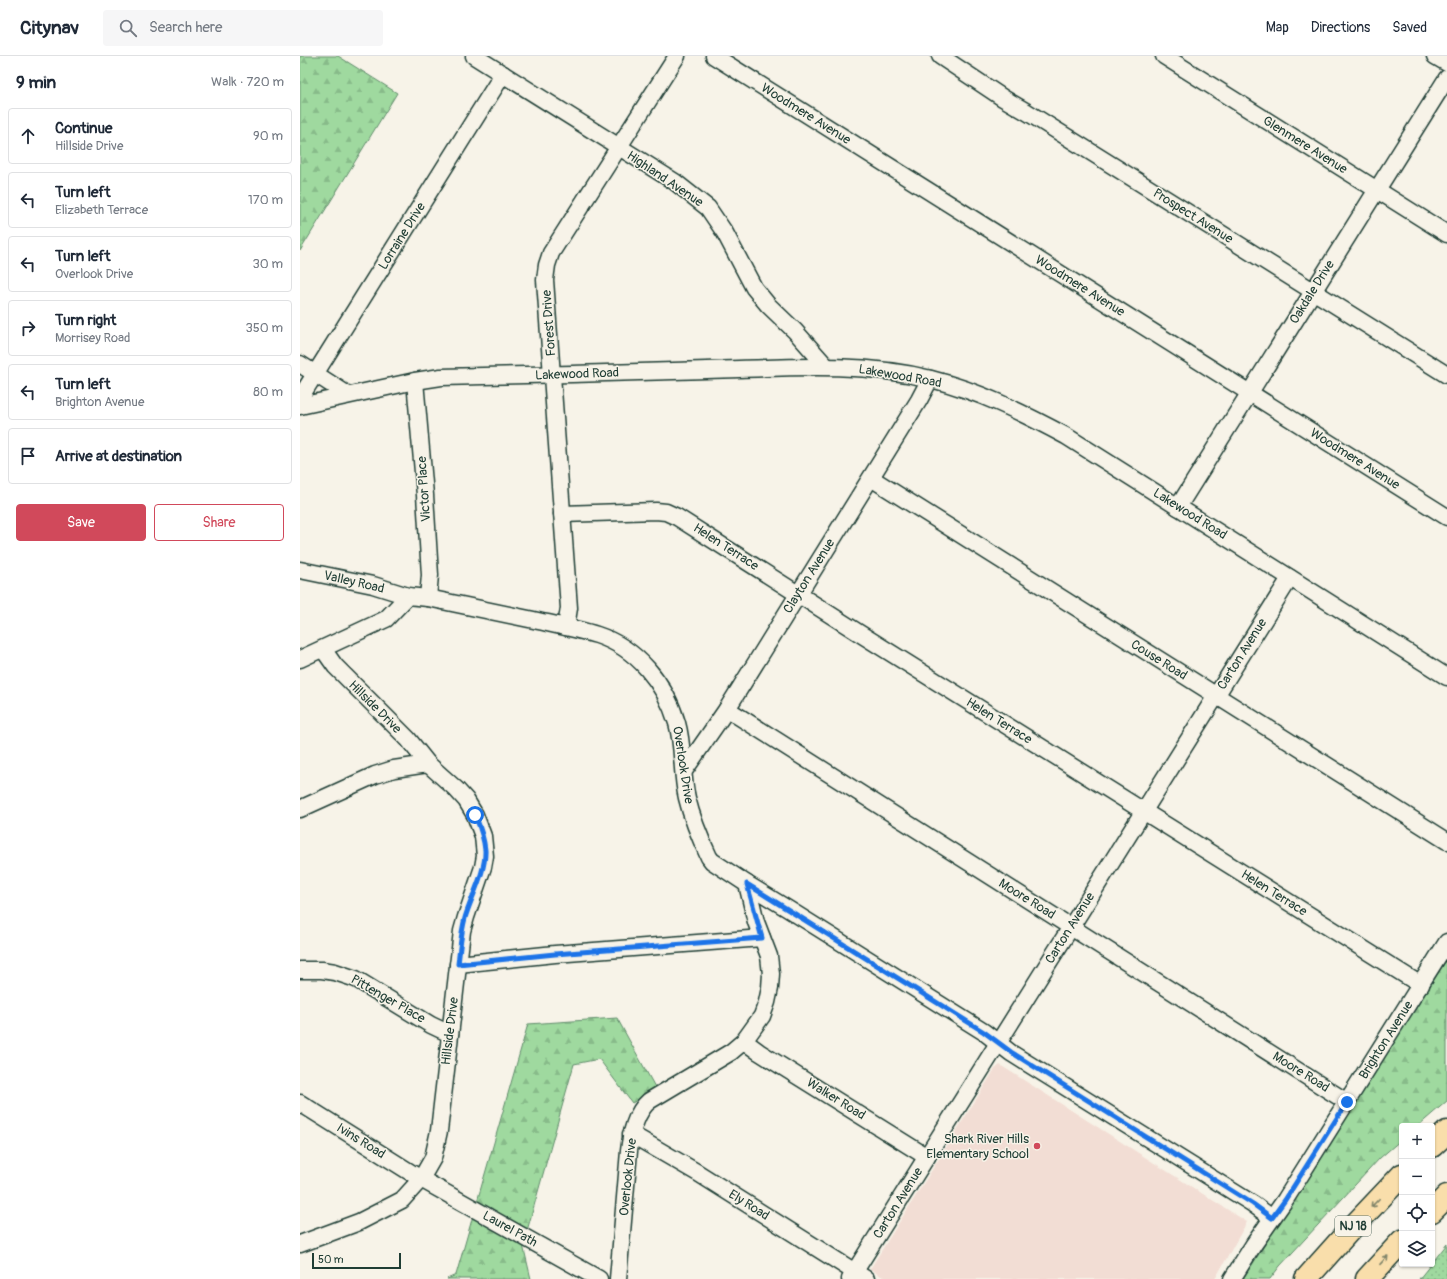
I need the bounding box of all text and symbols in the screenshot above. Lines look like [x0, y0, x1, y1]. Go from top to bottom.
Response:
search box [103, 10, 383, 46]
text: Citynav [20, 16, 79, 40]
icon: search [117, 17, 139, 39]
text: Search here [149, 18, 222, 37]
text: Map [1266, 19, 1289, 36]
text: Directions [1311, 19, 1370, 36]
text: Saved [1392, 19, 1427, 36]
text: 9 min [16, 72, 56, 93]
text: Walk · 720 m [211, 74, 284, 90]
street label: Woodmere Avenue [758, 80, 854, 148]
street label: Glenmere Avenue [1260, 113, 1351, 178]
text: Continue [55, 119, 113, 138]
icon: ahead [17, 125, 39, 147]
text: 90 m [253, 128, 283, 144]
text: Hillside Drive [55, 138, 123, 154]
street label: Highland Avenue [624, 148, 707, 211]
text: Turn left [55, 183, 111, 202]
street label: Prospect Avenue [1150, 185, 1236, 247]
icon: left [17, 189, 39, 211]
text: 170 m [248, 192, 283, 208]
street label: Lorraine Drive [375, 199, 429, 273]
text: Elizabeth Terrace [55, 202, 148, 218]
text: Turn left [55, 247, 111, 266]
street label: Woodmere Avenue [1032, 252, 1128, 320]
icon: left [17, 253, 39, 275]
text: 30 m [253, 256, 283, 272]
street label: Oakdale Drive [1286, 257, 1338, 327]
text: Overlook Drive [55, 266, 133, 282]
street label: Forest Drive [539, 289, 559, 357]
text: Turn right [55, 311, 116, 330]
icon: right [17, 317, 39, 339]
text: 350 m [245, 320, 283, 336]
text: Morrisey Road [55, 330, 130, 346]
street label: Lakewood Road [857, 361, 943, 391]
street label: Lakewood Road [535, 365, 619, 383]
text: Turn left [55, 375, 111, 394]
icon: left [17, 381, 39, 403]
text: 80 m [253, 384, 283, 400]
text: Brighton Avenue [55, 394, 144, 410]
street label: Woodmere Avenue [1307, 425, 1403, 493]
icon: arrive [17, 445, 39, 467]
text: Arrive at destination [55, 447, 182, 466]
street label: Victor Place [414, 455, 434, 522]
street label: Lakewood Road [1150, 485, 1230, 543]
button: Save [16, 504, 146, 541]
button: Share [154, 504, 284, 541]
street label: Helen Terrace [690, 520, 762, 574]
street label: Clayton Avenue [780, 535, 839, 616]
street label: Valley Road [322, 567, 386, 597]
street label: Carton Avenue [1214, 615, 1271, 693]
street label: Couse Road [1128, 636, 1190, 684]
street label: Hillside Drive [345, 677, 405, 737]
street label: Helen Terrace [963, 694, 1035, 748]
street label: Overlook Drive [669, 725, 697, 805]
route start [466, 806, 484, 824]
street label: Helen Terrace [1238, 866, 1310, 920]
street label: Moore Road [996, 875, 1058, 923]
street label: Carton Avenue [1042, 889, 1099, 967]
street label: Pittenger Place [348, 971, 429, 1027]
street label: Hillside Drive [438, 996, 462, 1066]
street label: Brighton Avenue [1356, 997, 1417, 1082]
street label: Moore Road [1270, 1048, 1332, 1096]
street label: Walker Road [804, 1075, 868, 1123]
route end [1338, 1093, 1356, 1111]
street label: Ivins Road [334, 1120, 388, 1162]
map controls [1399, 1123, 1435, 1267]
button: + [1399, 1123, 1435, 1159]
place label: Shark River Hills Elementary School [926, 1131, 1029, 1162]
street label: Overlook Drive [616, 1137, 640, 1217]
marker: Shark River Hills Elementary School [1032, 1141, 1042, 1151]
button: − [1399, 1159, 1435, 1195]
street label: Carton Avenue [870, 1164, 927, 1242]
street label: Ely Road [726, 1186, 772, 1224]
button: locate [1399, 1195, 1435, 1231]
one-way arrow [1370, 1198, 1380, 1208]
street label: Laurel Path [480, 1207, 540, 1251]
road number: NJ 18 [1335, 1216, 1371, 1236]
button: layers [1399, 1231, 1435, 1267]
scale bar [312, 1251, 401, 1270]
text: 50 m [318, 1253, 344, 1266]
one-way arrow [1380, 1255, 1389, 1265]

